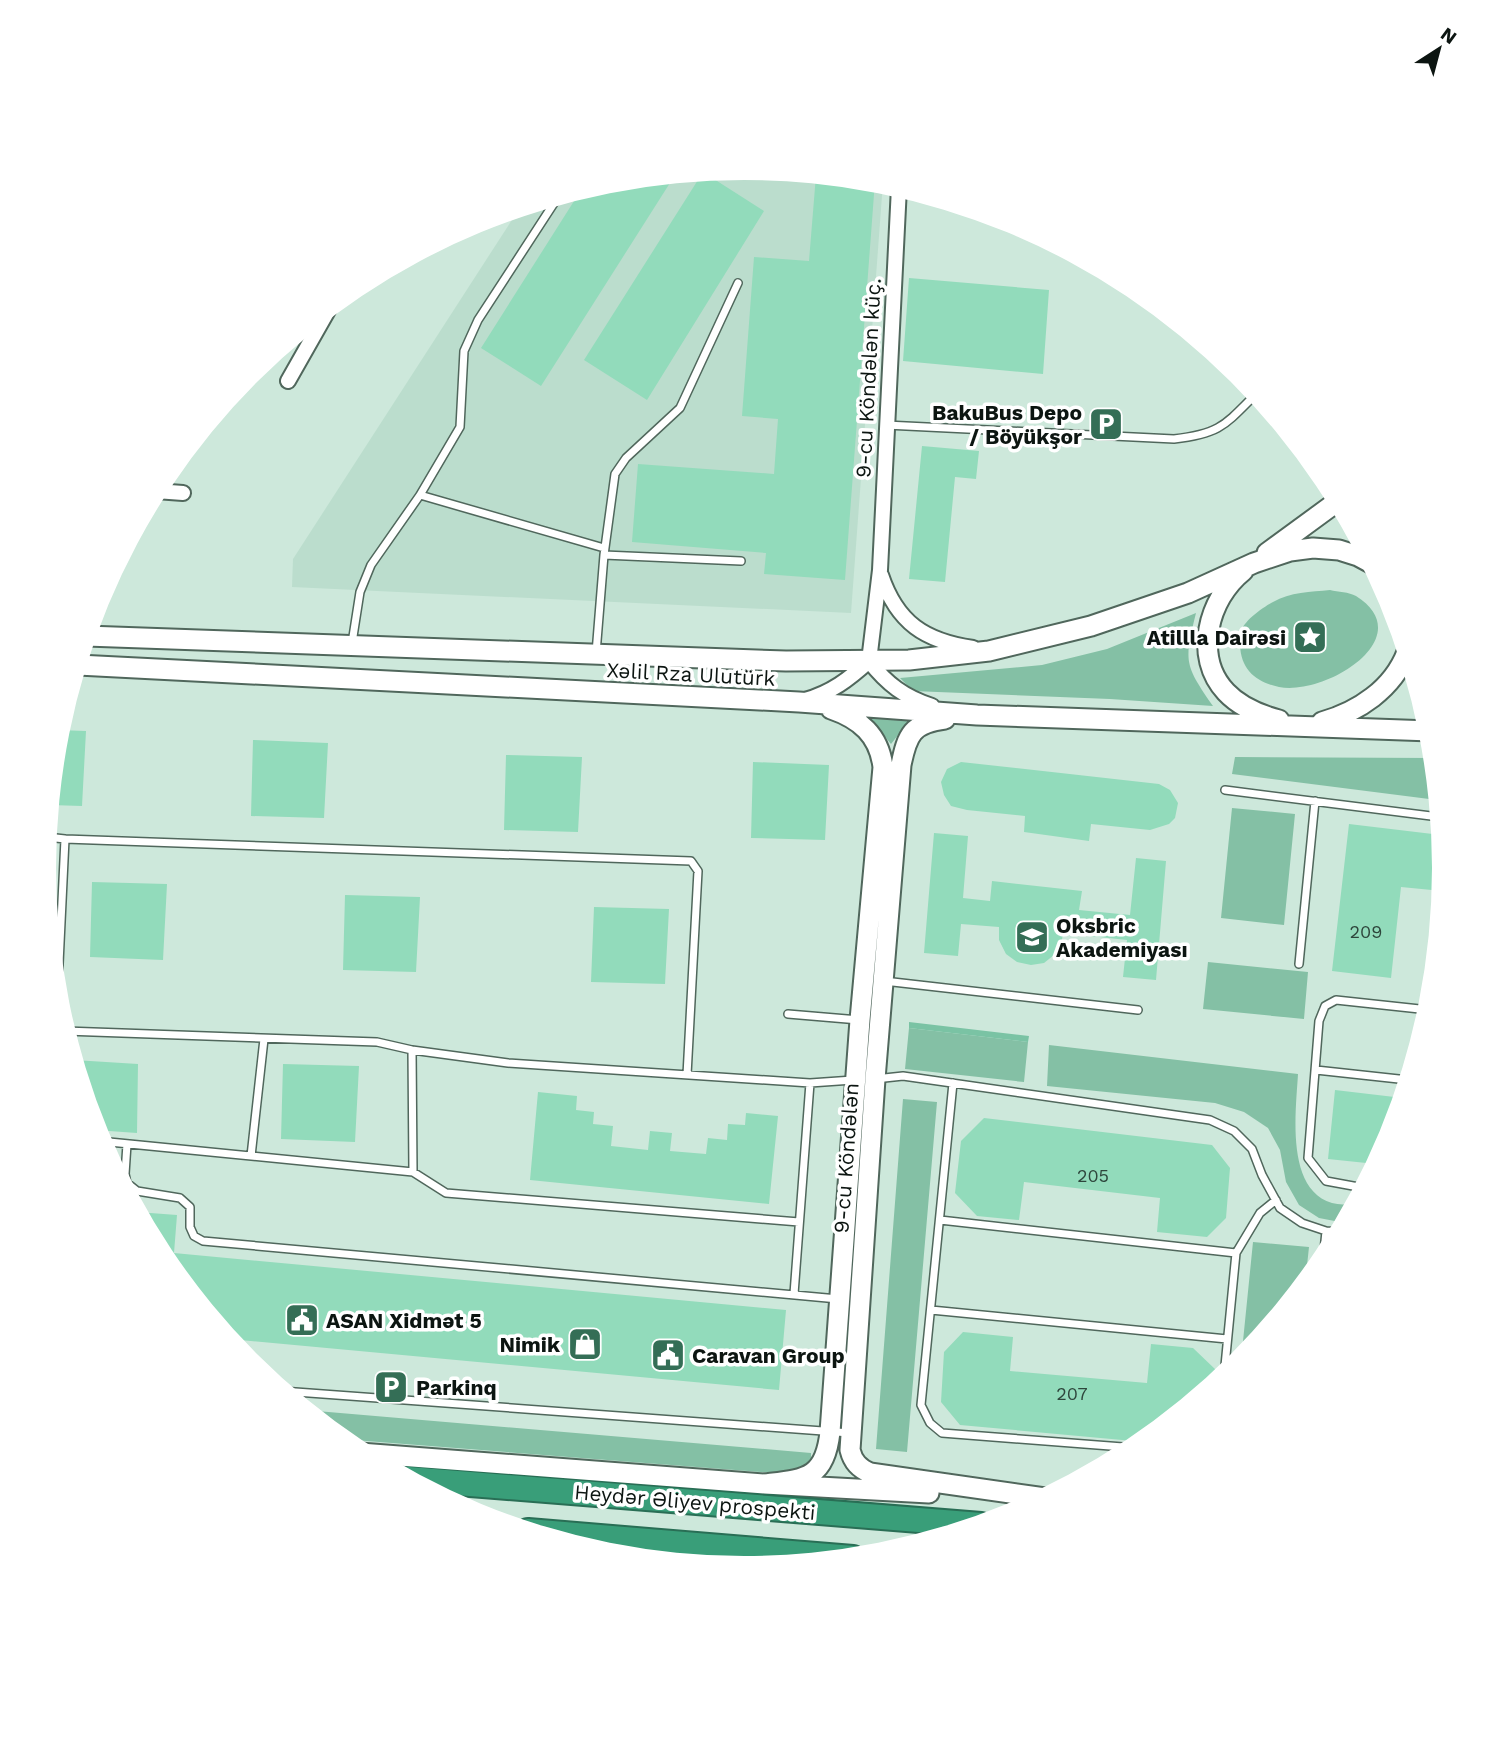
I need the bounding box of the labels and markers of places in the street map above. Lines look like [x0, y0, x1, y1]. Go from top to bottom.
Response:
place label: BakuBus Depo / Böyükşor [932, 400, 1082, 449]
parking icon: BakuBus Depo / Böyükşor [1087, 405, 1125, 443]
place icon: Atillla Dairəsi [1291, 618, 1329, 656]
place label: Atillla Dairəsi [1147, 625, 1286, 650]
place label: Oksbric Akademiyası [1056, 913, 1188, 962]
school or university icon: Oksbric Akademiyası [1013, 918, 1051, 956]
public building icon: ASAN Xidmət 5 [283, 1301, 321, 1339]
place label: ASAN Xidmət 5 [326, 1308, 482, 1333]
shop icon: Nimik [566, 1325, 604, 1363]
place label: Nimik [499, 1332, 561, 1357]
public building icon: Caravan Group [649, 1336, 687, 1374]
place label: Caravan Group [692, 1343, 845, 1368]
parking icon: Parkinq [372, 1368, 410, 1406]
place label: Parkinq [416, 1375, 497, 1400]

